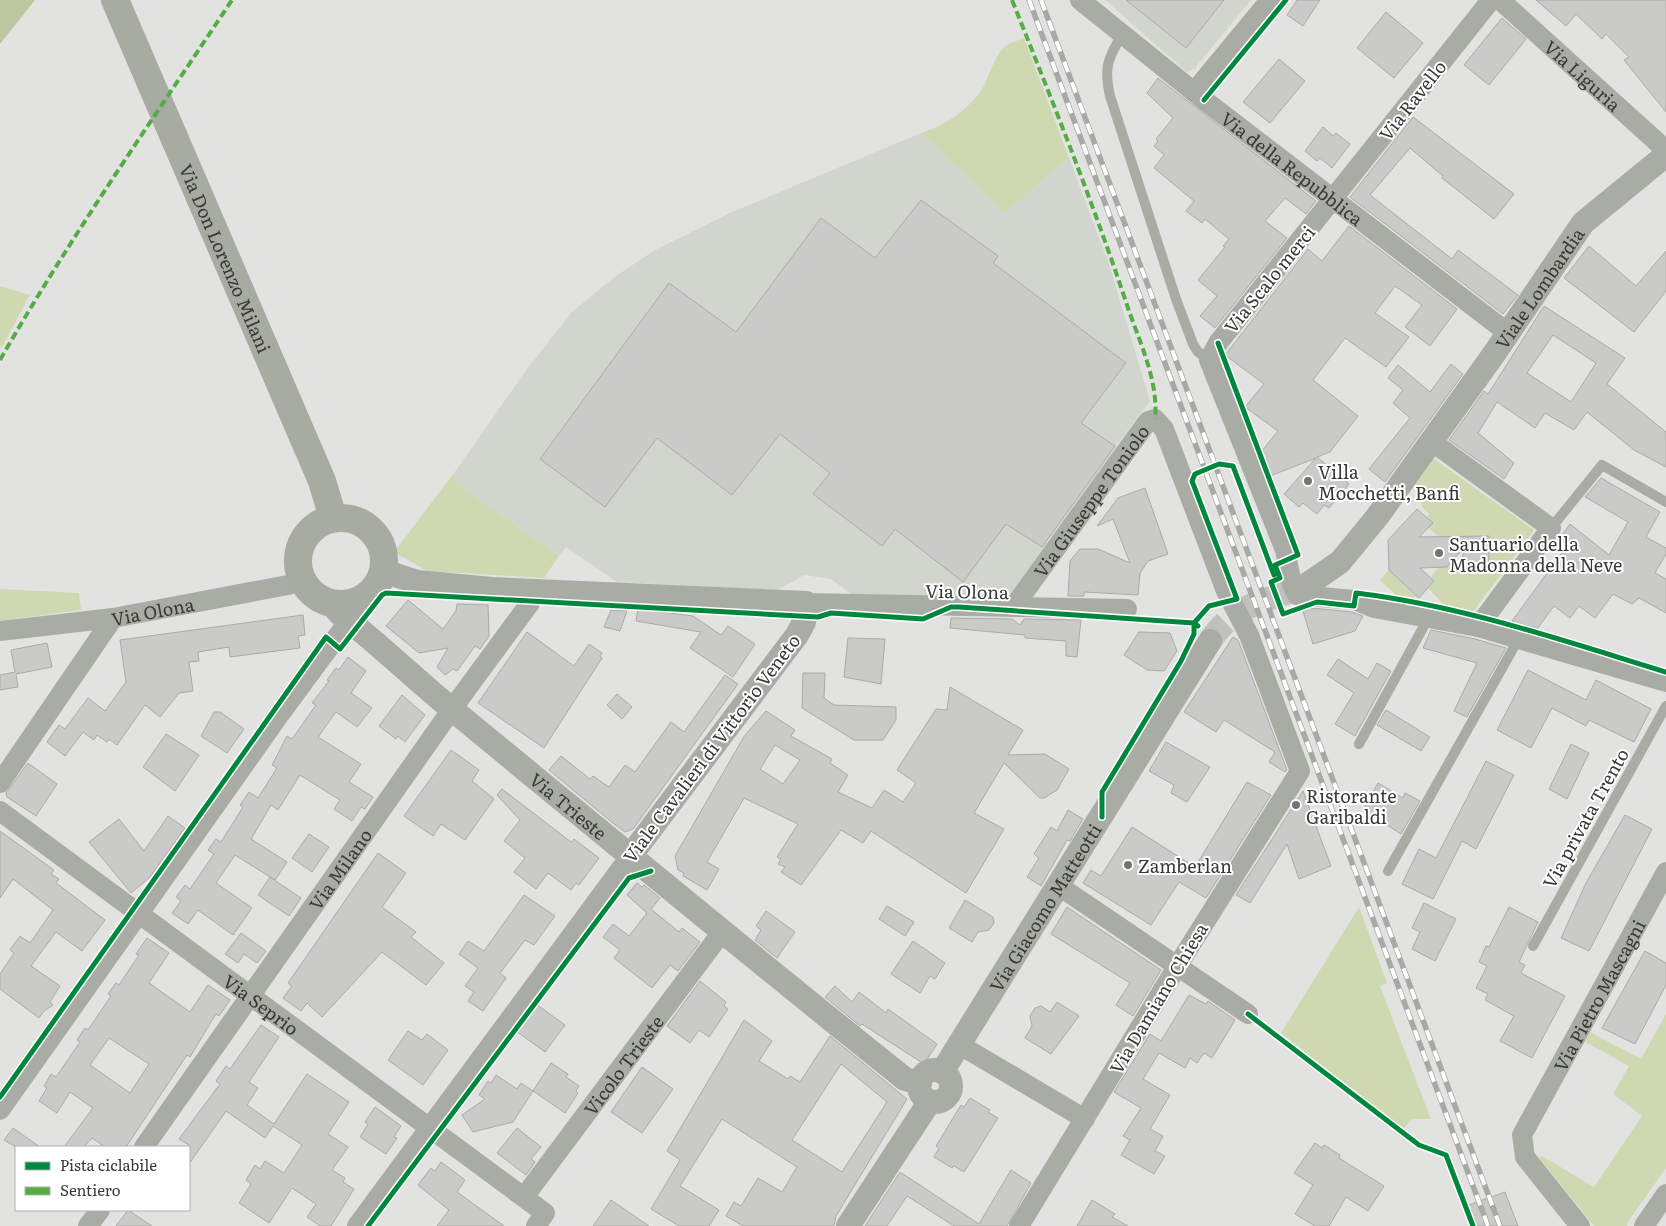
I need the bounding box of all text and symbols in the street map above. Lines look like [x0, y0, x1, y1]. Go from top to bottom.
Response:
street label: Via Liguria [1539, 33, 1628, 117]
street label: Via Ravello [1372, 54, 1452, 146]
street label: Via della Repubblica [1216, 105, 1370, 232]
street label: Via Don Lorenzo Milani [173, 159, 279, 357]
street label: Via Scalo merci [1217, 219, 1321, 339]
street label: Viale Lombardia [1488, 221, 1590, 354]
street label: Via Giuseppe Toniolo [1026, 419, 1155, 582]
place label: Villa Mocchetti, Banfi [1318, 458, 1460, 506]
marker: Villa Mocchetti, Banfi [1302, 475, 1314, 487]
place label: Santuario della Madonna della Neve [1449, 530, 1622, 578]
marker: Santuario della Madonna della Neve [1433, 547, 1445, 559]
street label: Via Olona [925, 577, 1009, 605]
street label: Via Olona [109, 589, 196, 632]
street label: Viale Cavalieri di Vittorio Veneto [616, 628, 806, 868]
street label: Via privata Trento [1535, 743, 1635, 893]
street label: Via Trieste [524, 765, 613, 845]
place label: Ristorante Garibaldi [1306, 782, 1397, 830]
marker: Ristorante Garibaldi [1290, 799, 1302, 811]
street label: Via Giacomo Matteotti [982, 818, 1107, 997]
street label: Via Milano [301, 823, 378, 915]
place label: Zamberlan [1138, 852, 1232, 879]
marker: Zamberlan [1122, 859, 1134, 871]
street label: Via Pietro Mascagni [1546, 914, 1651, 1076]
street label: Via Damiano Chiesa [1102, 917, 1214, 1079]
street label: Via Seprio [218, 967, 305, 1041]
street label: Vicolo Trieste [576, 1009, 669, 1121]
legend [15, 1146, 190, 1211]
text: Pista ciclabile [60, 1153, 157, 1176]
text: Sentiero [60, 1178, 121, 1201]

